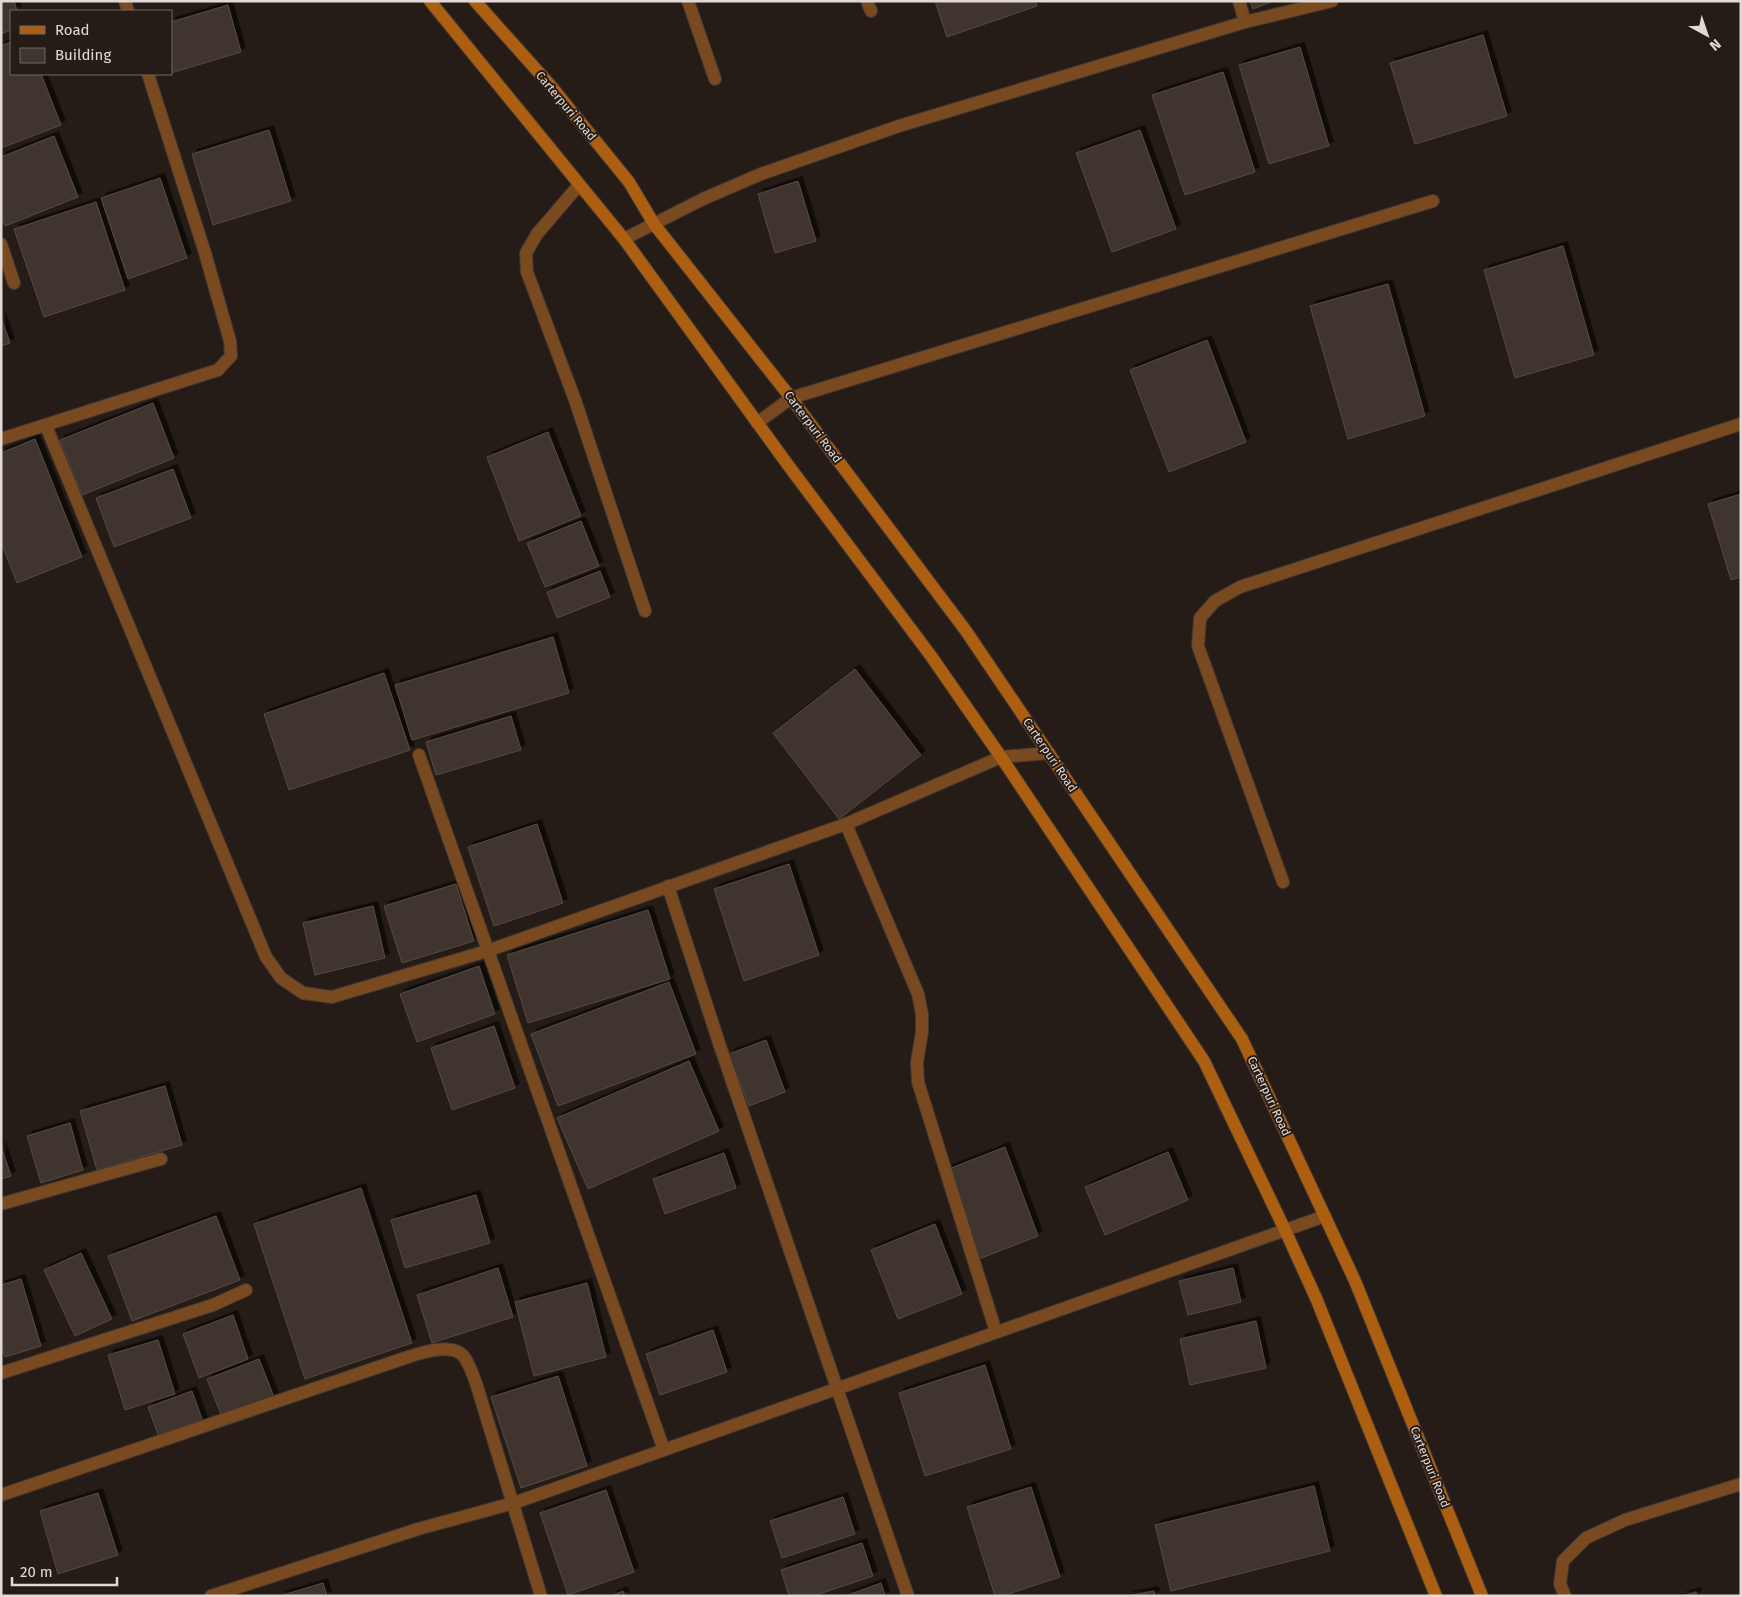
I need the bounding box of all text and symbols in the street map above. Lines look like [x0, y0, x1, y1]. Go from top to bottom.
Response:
legend [10, 10, 172, 75]
north arrow [1682, 10, 1732, 60]
text: Road [55, 21, 90, 39]
text: N [1706, 35, 1724, 54]
text: Building [55, 46, 111, 64]
street label: Carterpuri Road [533, 69, 599, 143]
street label: Carterpuri Road [782, 388, 844, 466]
street label: Carterpuri Road [1020, 715, 1080, 795]
street label: Carterpuri Road [1244, 1054, 1294, 1138]
street label: Carterpuri Road [1407, 1424, 1453, 1510]
scale bar [12, 1554, 118, 1586]
text: 20 m [20, 1563, 53, 1581]

